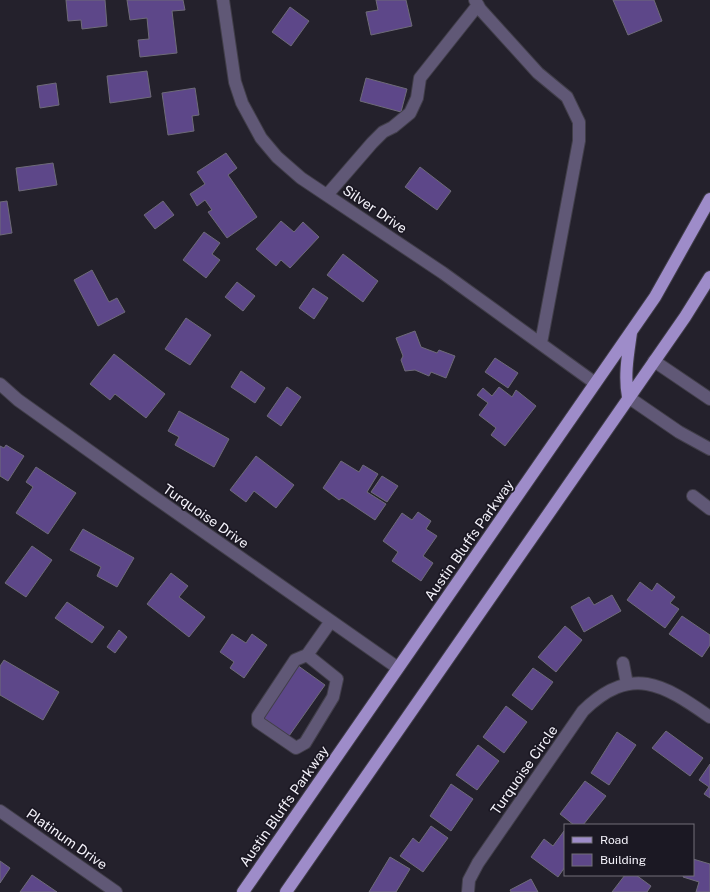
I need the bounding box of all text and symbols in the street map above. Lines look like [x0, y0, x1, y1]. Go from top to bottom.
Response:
street label: Silver Drive [340, 182, 410, 236]
street label: Austin Bluffs Parkway [421, 476, 517, 603]
street label: Turquoise Drive [160, 481, 252, 551]
street label: Turquoise Circle [487, 722, 561, 818]
street label: Austin Bluffs Parkway [236, 742, 332, 869]
street label: Platinum Drive [24, 805, 110, 873]
legend [564, 824, 694, 876]
text: Road [600, 833, 628, 847]
text: Building [600, 853, 646, 867]

